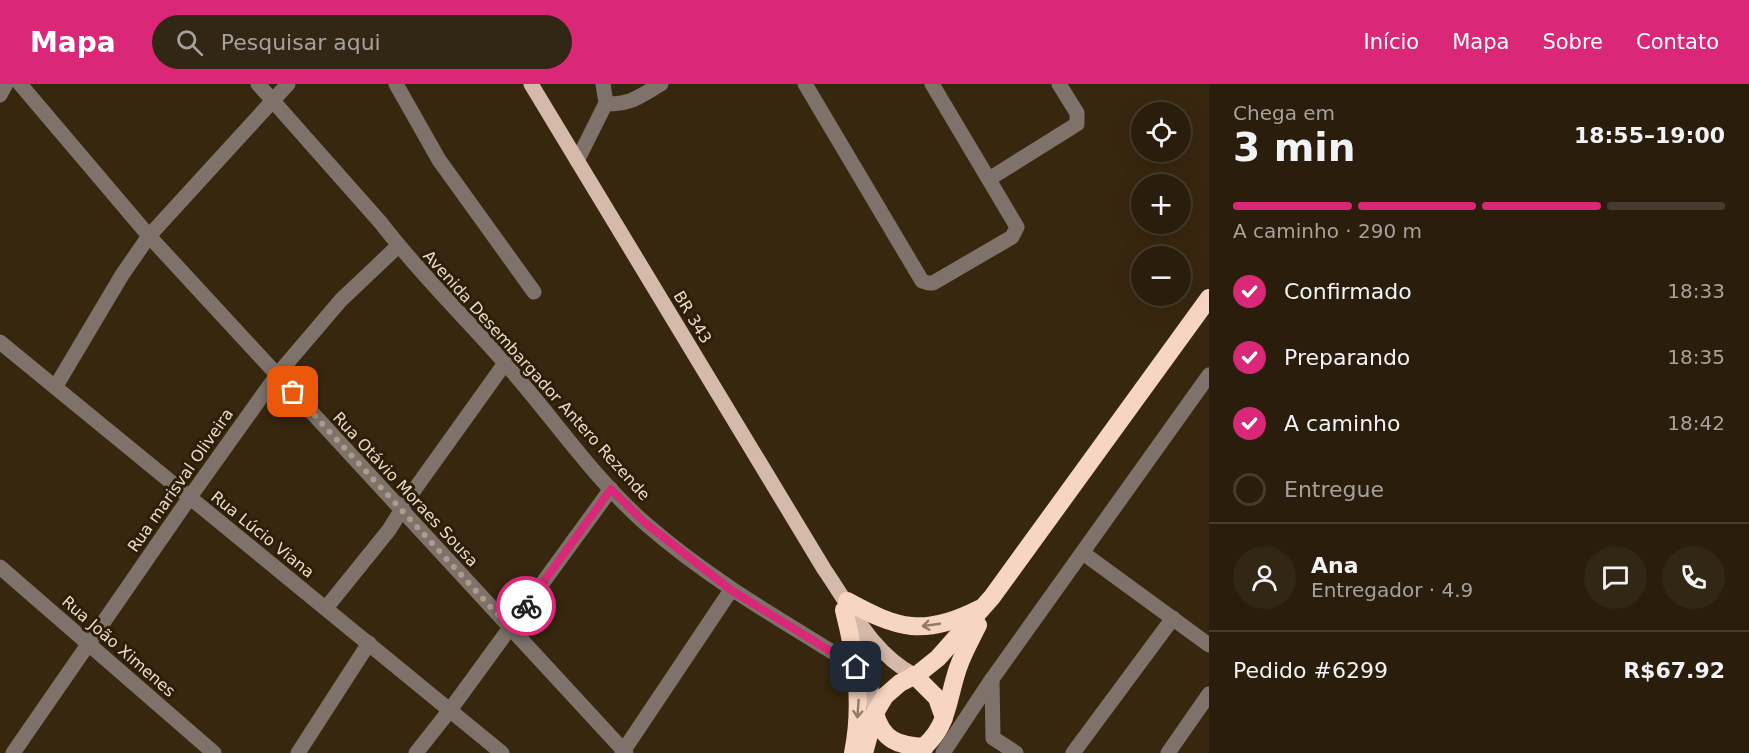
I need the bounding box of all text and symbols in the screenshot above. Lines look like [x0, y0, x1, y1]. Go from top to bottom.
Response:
search box [152, 15, 572, 69]
text: Mapa [30, 26, 116, 59]
icon: search [173, 26, 206, 59]
text: Pesquisar aqui [221, 30, 381, 55]
text: Início [1364, 30, 1419, 54]
text: Mapa [1452, 30, 1509, 54]
text: Sobre [1542, 30, 1603, 54]
text: Contato [1636, 30, 1719, 54]
text: Chega em [1233, 101, 1335, 125]
map controls [1131, 102, 1191, 306]
button: locate [1131, 102, 1191, 162]
text: 18:55–19:00 [1574, 123, 1725, 148]
text: 3 min [1233, 125, 1355, 170]
button: + [1131, 174, 1191, 234]
text: A caminho · 290 m [1233, 219, 1422, 243]
street label: Avenida Desembargador Antero Rezende [419, 246, 654, 504]
button: − [1131, 246, 1191, 306]
icon: check [1233, 275, 1266, 308]
text: Confirmado [1284, 279, 1412, 304]
text: 18:33 [1667, 279, 1725, 303]
street label: BR 343 [670, 288, 716, 347]
icon: check [1233, 341, 1266, 374]
text: Preparando [1284, 345, 1410, 370]
text: 18:35 [1667, 345, 1725, 369]
pin [267, 366, 318, 417]
icon: bag [276, 375, 309, 408]
street label: Rua marisval Oliveira [124, 405, 237, 556]
icon: check [1233, 407, 1266, 440]
street label: Rua Otávio Moraes Sousa [329, 408, 482, 571]
text: A caminho [1284, 411, 1401, 436]
text: 18:42 [1667, 411, 1725, 435]
text: Entregue [1284, 477, 1384, 502]
street label: Rua Lúcio Viana [207, 487, 318, 582]
button: person [1233, 546, 1296, 609]
button: chat [1584, 546, 1647, 609]
button: phone [1662, 546, 1725, 609]
text: Ana [1311, 553, 1359, 578]
courier [496, 576, 556, 636]
text: Entregador · 4.9 [1311, 578, 1473, 602]
icon: bike [510, 590, 543, 623]
street label: Rua João Ximenes [58, 592, 179, 701]
one-way arrow [922, 620, 941, 631]
pin [830, 641, 881, 692]
icon: home [839, 650, 872, 683]
text: Pedido #6299 [1233, 658, 1388, 683]
text: R$67.92 [1623, 658, 1725, 683]
one-way arrow [853, 698, 864, 718]

